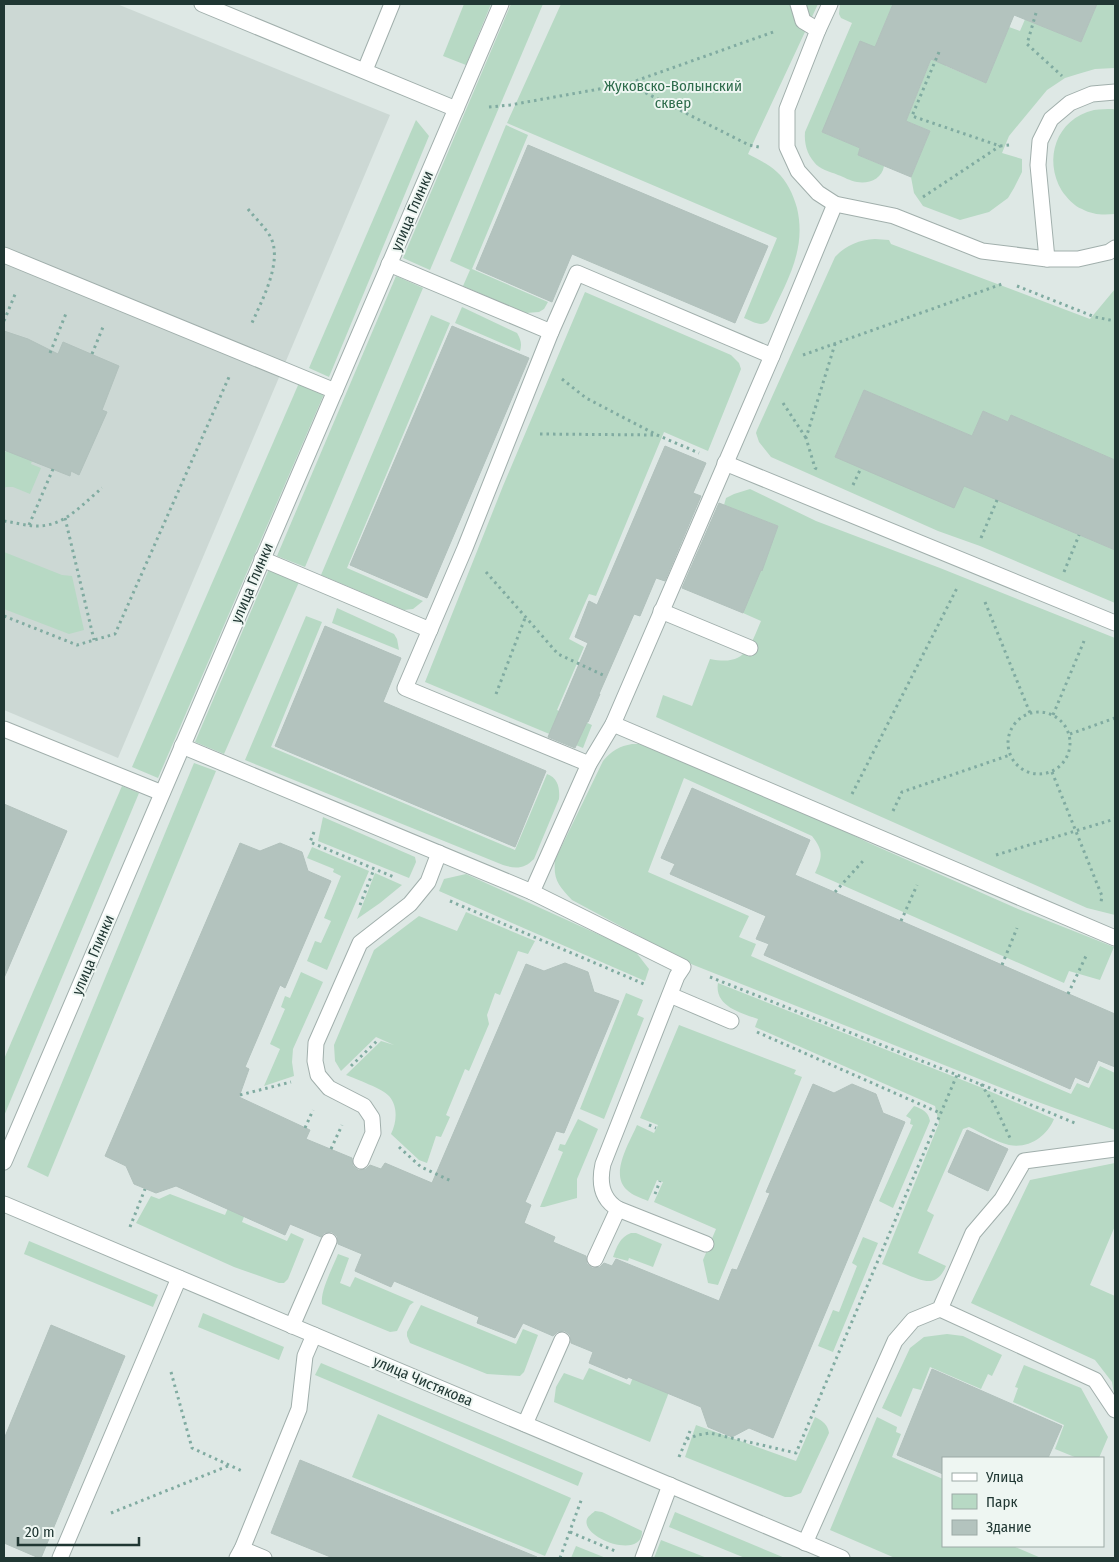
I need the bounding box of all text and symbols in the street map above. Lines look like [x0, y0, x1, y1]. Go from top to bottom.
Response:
park label: Жуковско-Волынский сквер [604, 77, 742, 112]
street label: улица Глинки [387, 168, 437, 254]
street label: улица Глинки [227, 540, 277, 626]
street label: улица Глинки [68, 912, 118, 998]
street label: улица Чистякова [370, 1352, 476, 1410]
legend [942, 1457, 1104, 1547]
text: Улица [985, 1468, 1024, 1486]
text: Парк [986, 1493, 1017, 1511]
scale bar [18, 1514, 139, 1546]
text: Здание [986, 1518, 1032, 1536]
text: 20 m [25, 1523, 55, 1541]

